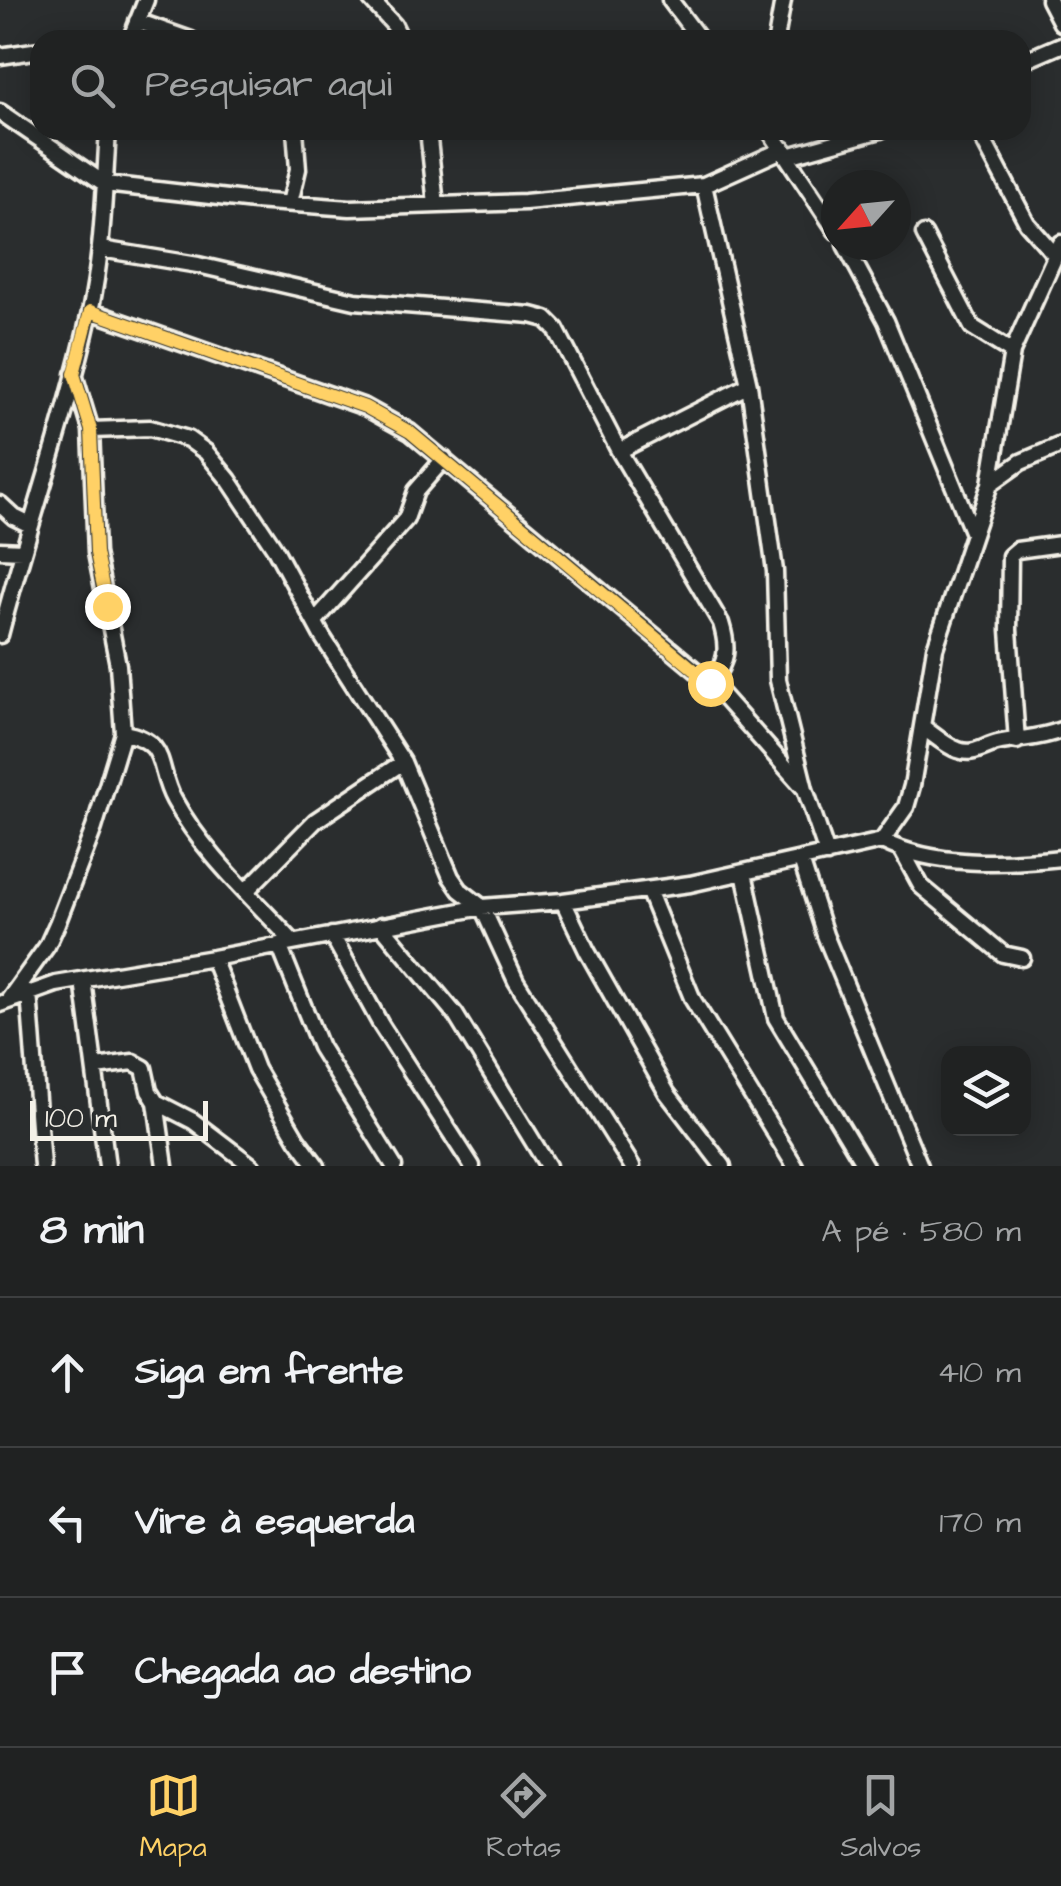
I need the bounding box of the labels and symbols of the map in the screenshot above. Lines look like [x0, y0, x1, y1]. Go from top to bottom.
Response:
north arrow [821, 170, 911, 260]
route end [85, 584, 131, 630]
route start [688, 661, 734, 707]
scale bar [30, 1096, 208, 1140]

